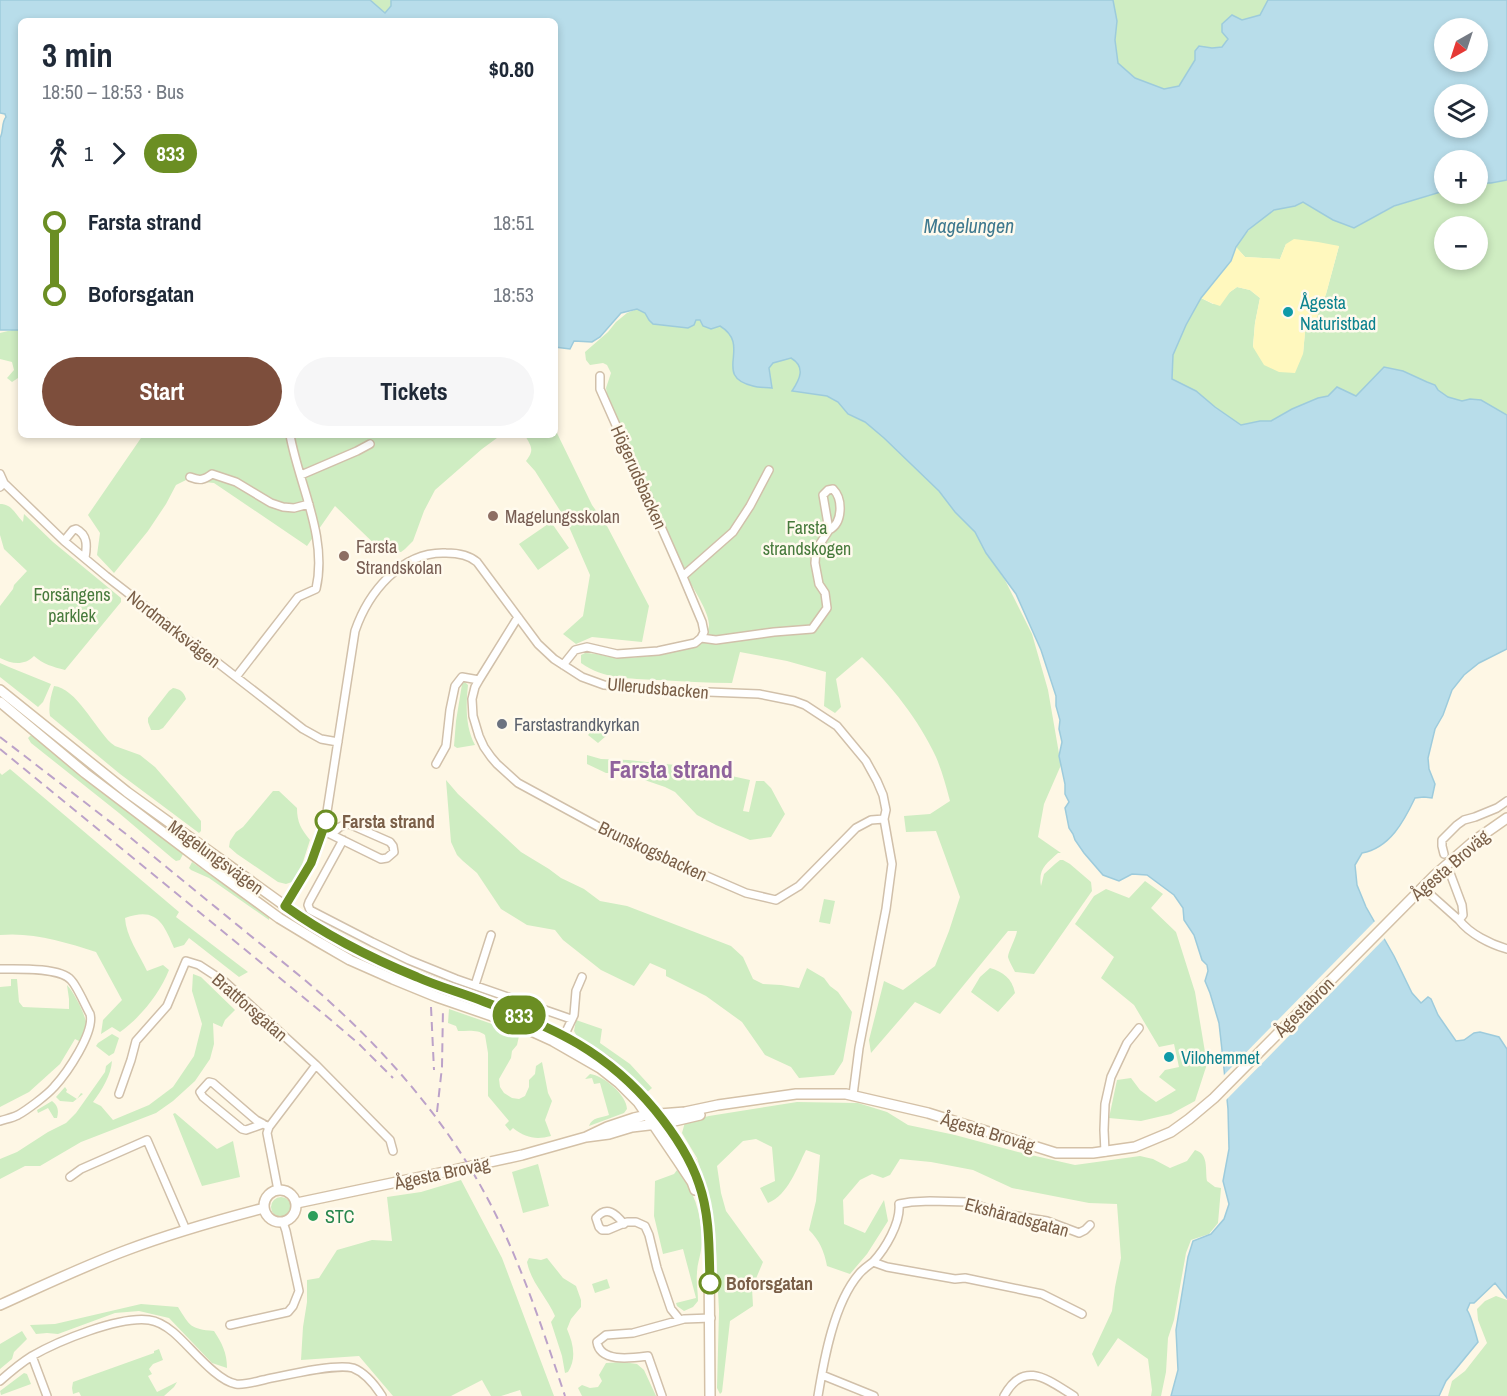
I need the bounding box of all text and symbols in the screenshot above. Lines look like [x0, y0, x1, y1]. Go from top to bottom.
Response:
north arrow [1434, 18, 1488, 72]
map controls [1434, 18, 1488, 270]
text: 3 min [42, 33, 113, 77]
text: $0.80 [489, 54, 534, 84]
text: 18:50 – 18:53 · Bus [42, 78, 184, 105]
button: layers [1434, 84, 1488, 138]
icon: walk [42, 137, 75, 170]
icon: forward [102, 137, 135, 170]
text: 833 [156, 139, 185, 168]
text: 1 [84, 140, 93, 167]
button: + [1434, 150, 1488, 204]
text: Farsta strand [88, 207, 201, 237]
text: 18:51 [493, 209, 534, 236]
water label: Magelungen [924, 212, 1014, 239]
button: − [1434, 216, 1488, 270]
text: Boforsgatan [88, 279, 194, 309]
text: 18:53 [493, 281, 534, 308]
place label: Ågesta Naturistbad [1299, 290, 1376, 336]
marker: Ågesta Naturistbad [1281, 305, 1295, 319]
button: Start [42, 357, 282, 426]
button: Tickets [294, 357, 534, 426]
street label: Högerudsbacken [605, 421, 673, 533]
place label: Magelungsskolan [505, 504, 620, 529]
marker: Magelungsskolan [486, 509, 500, 523]
park label: Farsta strandskogen [763, 515, 851, 561]
place label: Farsta Strandskolan [356, 534, 442, 580]
marker: Farsta Strandskolan [337, 549, 351, 563]
park label: Forsängens parklek [33, 582, 111, 628]
street label: Nordmarksvägen [122, 585, 226, 673]
street label: Ullerudsbacken [606, 671, 710, 705]
place label: Farstastrandkyrkan [514, 712, 640, 737]
marker: Farstastrandkyrkan [495, 717, 509, 731]
district label: Farsta strand [609, 753, 733, 785]
place label: Farsta strand [342, 809, 435, 834]
marker: Farsta strand [315, 810, 337, 832]
street label: Magelungsvägen [163, 814, 269, 900]
street label: Brunskogsbacken [595, 815, 711, 887]
street label: Ågesta Broväg [1405, 823, 1495, 907]
street label: Brattforsgatan [207, 967, 293, 1047]
street label: Ågestabron [1268, 971, 1340, 1043]
line badge: 833 [484, 996, 554, 1034]
text: 833 [505, 1001, 533, 1030]
place label: Vilohemmet [1181, 1045, 1260, 1070]
marker: Vilohemmet [1162, 1050, 1176, 1064]
street label: Ågesta Broväg [937, 1106, 1039, 1158]
street label: Ågesta Broväg [391, 1151, 493, 1196]
street label: Ekshäradsgatan [962, 1191, 1072, 1243]
place label: STC [325, 1204, 355, 1229]
marker: STC [306, 1209, 320, 1223]
place label: Boforsgatan [726, 1271, 813, 1296]
marker: Boforsgatan [699, 1272, 721, 1294]

